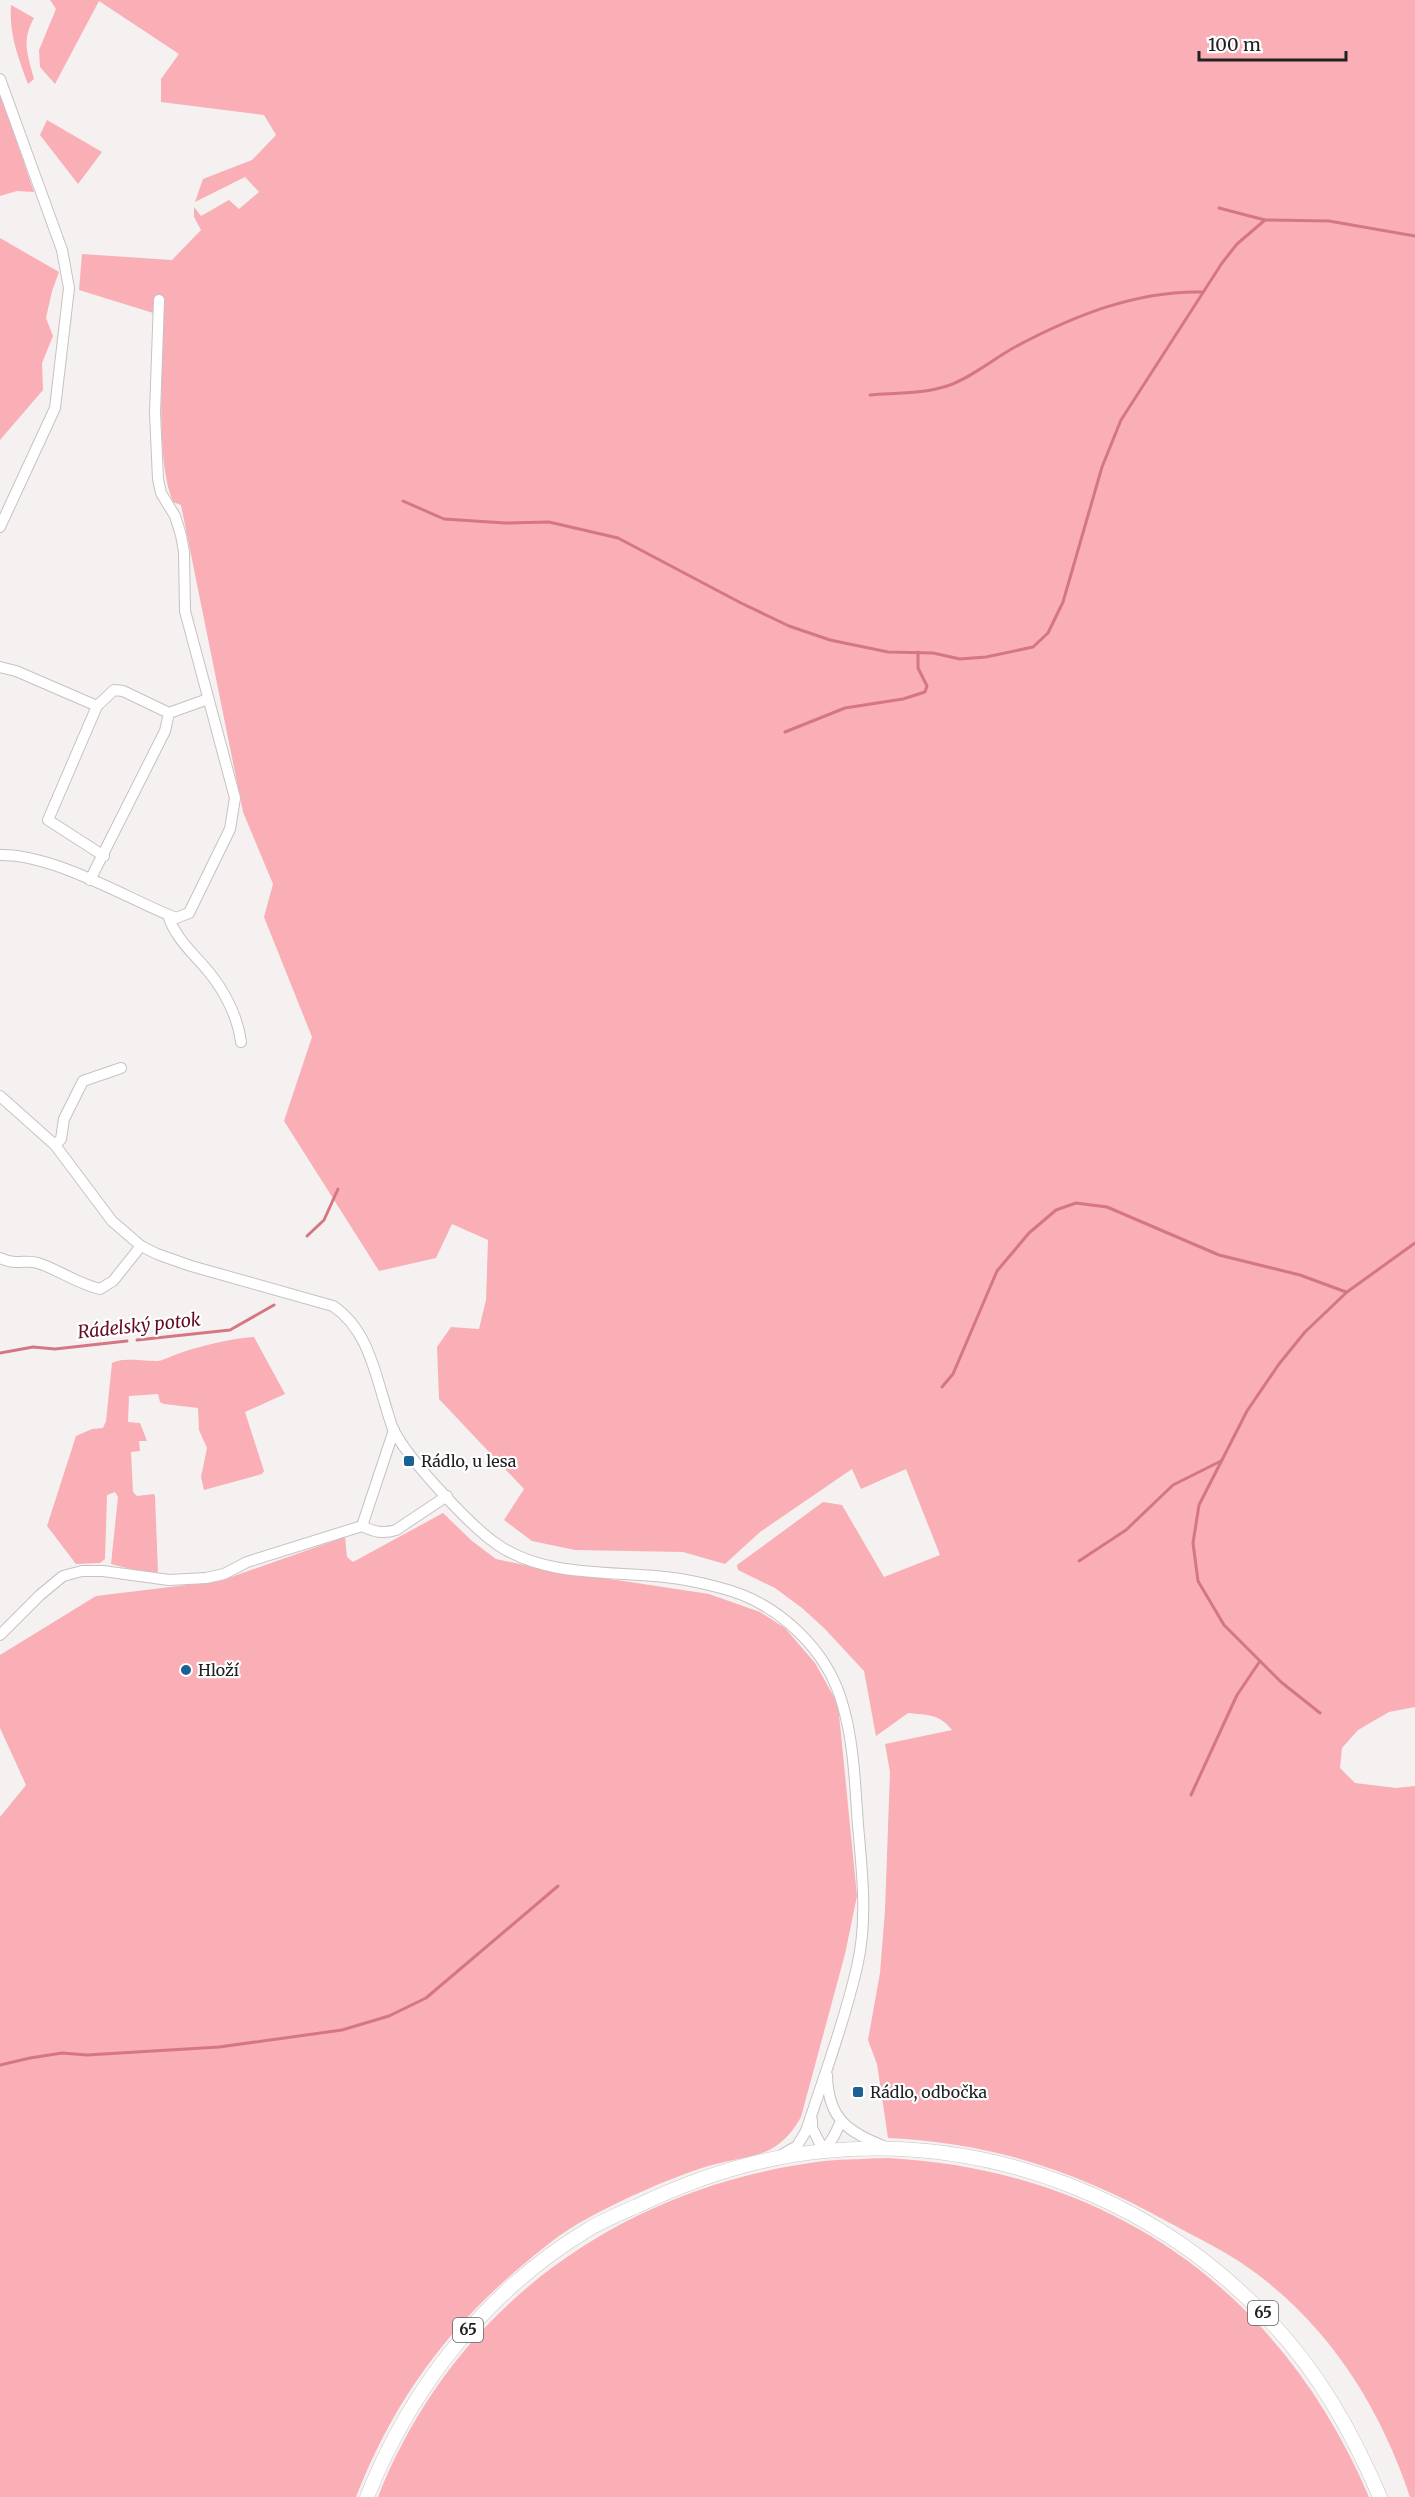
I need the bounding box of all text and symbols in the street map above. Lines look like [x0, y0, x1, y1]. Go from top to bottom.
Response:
scale bar [1199, 24, 1346, 62]
text: 100 m [1208, 33, 1261, 56]
water label: Rádelský potok [76, 1308, 202, 1343]
place label: Rádlo, u lesa [421, 1451, 517, 1471]
marker: Rádlo, u lesa [402, 1454, 416, 1468]
place label: Hloží [198, 1660, 240, 1680]
marker: Hloží [179, 1663, 193, 1677]
place label: Rádlo, odbočka [870, 2082, 988, 2102]
marker: Rádlo, odbočka [851, 2085, 865, 2099]
road number: 65 [1248, 2301, 1278, 2325]
road number: 65 [453, 2318, 483, 2342]

